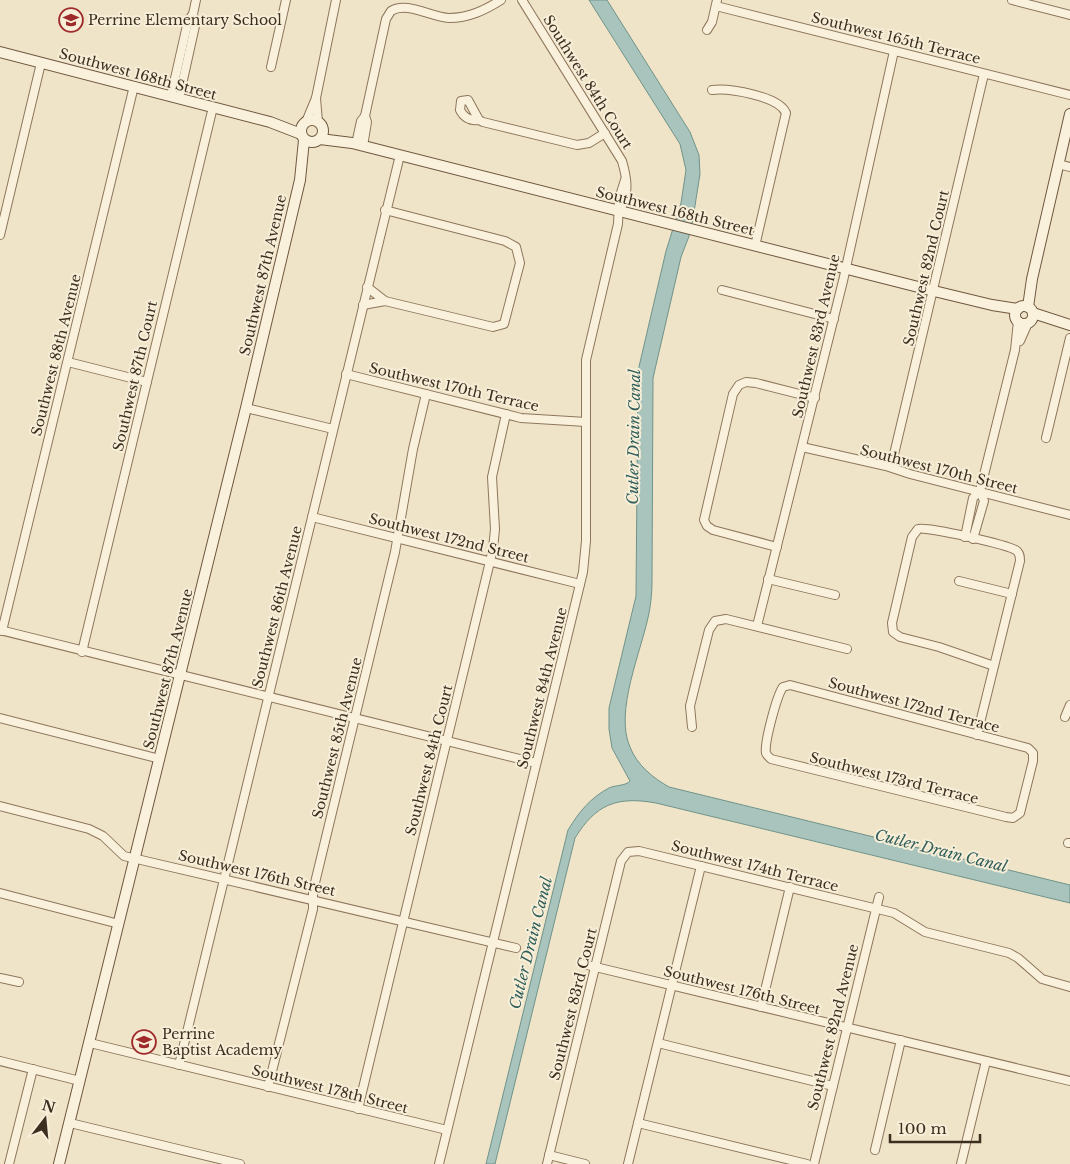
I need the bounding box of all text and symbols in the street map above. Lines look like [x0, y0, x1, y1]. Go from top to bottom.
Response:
school or university icon: Perrine Elementary School [58, 7, 84, 33]
street label: Southwest 165th Terrace [810, 8, 982, 68]
place label: Perrine Elementary School [88, 11, 282, 29]
street label: Southwest 84th Court [539, 12, 637, 153]
street label: Southwest 168th Street [57, 44, 219, 104]
street label: Southwest 168th Street [594, 183, 757, 240]
street label: Southwest 82nd Court [899, 188, 953, 348]
street label: Southwest 87th Avenue [236, 193, 290, 357]
street label: Southwest 83rd Avenue [788, 252, 844, 420]
street label: Southwest 88th Avenue [27, 272, 85, 438]
street label: Southwest 87th Court [109, 298, 161, 453]
street label: Southwest 170th Terrace [367, 359, 541, 415]
water label: Cutler Drain Canal [623, 369, 644, 505]
street label: Southwest 170th Street [858, 441, 1020, 497]
street label: Southwest 172nd Street [367, 509, 532, 567]
street label: Southwest 86th Avenue [248, 524, 306, 690]
street label: Southwest 87th Avenue [139, 587, 197, 751]
street label: Southwest 84th Avenue [513, 605, 571, 771]
street label: Southwest 85th Avenue [308, 655, 366, 821]
street label: Southwest 172nd Terrace [826, 673, 1002, 737]
street label: Southwest 84th Court [402, 682, 457, 837]
street label: Southwest 173rd Terrace [808, 748, 980, 808]
water label: Cutler Drain Canal [873, 825, 1009, 876]
street label: Southwest 174th Terrace [670, 836, 840, 896]
street label: Southwest 176th Street [177, 846, 338, 900]
water label: Cutler Drain Canal [505, 875, 556, 1011]
street label: Southwest 83rd Court [545, 925, 601, 1082]
street label: Southwest 82nd Avenue [804, 942, 862, 1112]
street label: Southwest 176th Street [662, 962, 823, 1018]
place label: Perrine Baptist Academy [162, 1025, 282, 1059]
school or university icon: Perrine Baptist Academy [131, 1029, 157, 1055]
street label: Southwest 178th Street [250, 1061, 411, 1117]
north arrow [20, 1094, 70, 1144]
text: N [40, 1096, 57, 1117]
scale bar [890, 1112, 980, 1144]
text: 100 m [898, 1119, 947, 1138]

